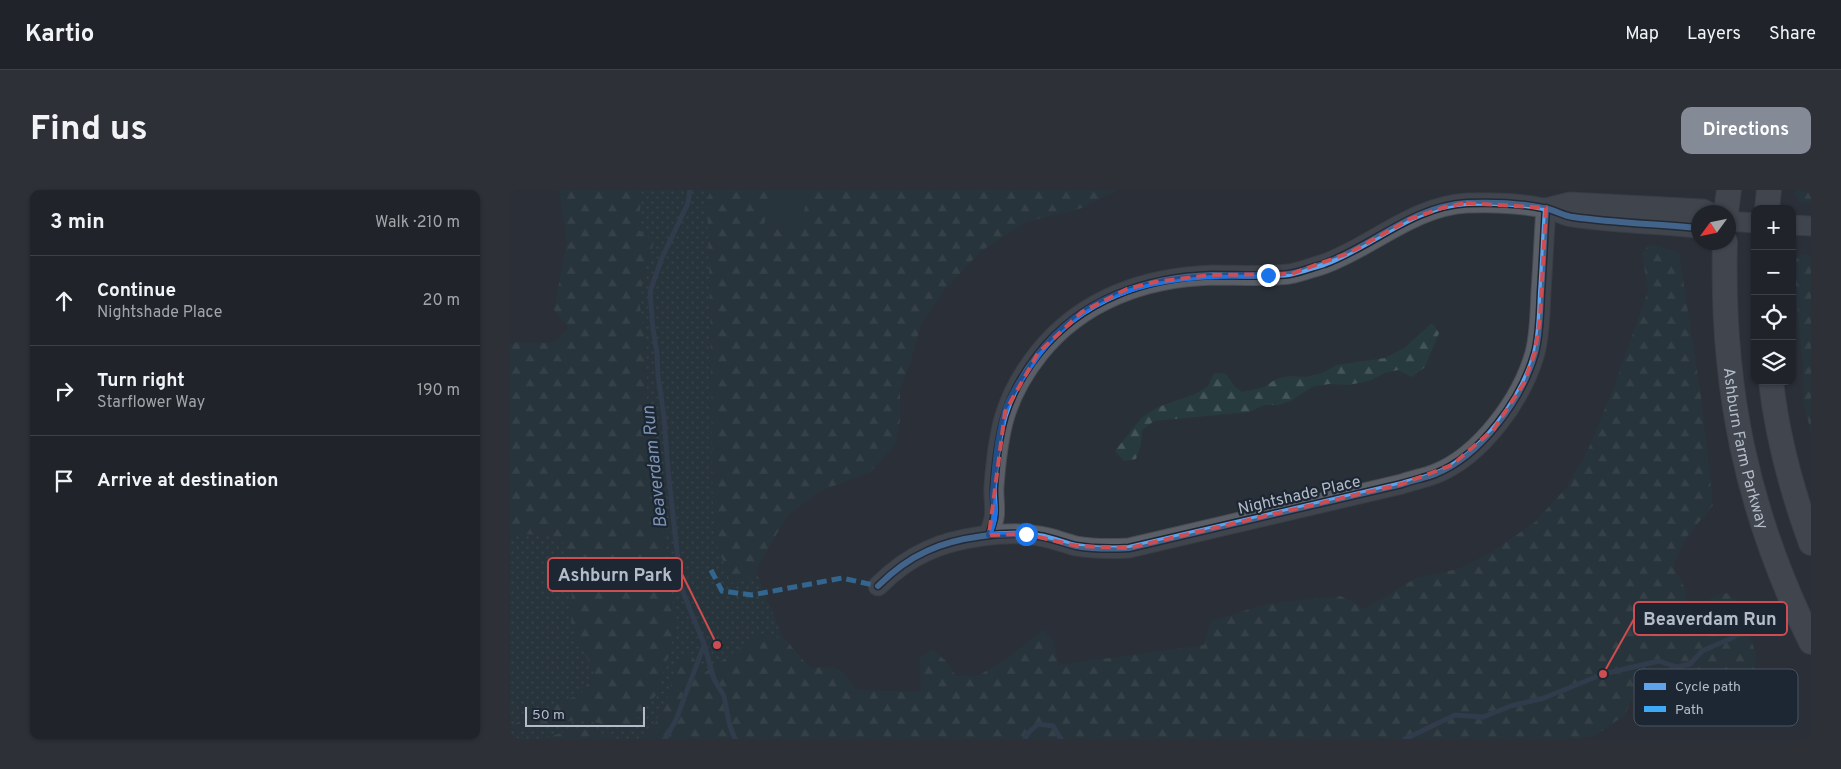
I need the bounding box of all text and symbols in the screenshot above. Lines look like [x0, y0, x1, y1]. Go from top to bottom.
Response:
text: Kartio [25, 20, 94, 50]
text: Map [1625, 23, 1659, 46]
text: Layers [1687, 23, 1741, 46]
text: Share [1769, 23, 1816, 46]
button: Directions [1681, 107, 1811, 154]
text: Find us [30, 108, 148, 152]
north arrow [1691, 205, 1736, 250]
map controls [1751, 205, 1796, 385]
button: + [1751, 205, 1796, 250]
text: 3 min [50, 209, 105, 236]
text: Walk · 210 m [375, 213, 460, 233]
button: − [1751, 250, 1796, 295]
route end [1257, 264, 1280, 287]
text: Continue [97, 279, 176, 303]
icon: ahead [50, 287, 78, 315]
text: 20 m [423, 291, 460, 311]
button: locate [1751, 295, 1796, 340]
text: Nightshade Place [97, 303, 222, 323]
button: layers [1751, 340, 1796, 385]
street label: Ashburn Farm Parkway [1718, 366, 1772, 532]
text: Turn right [97, 369, 185, 393]
icon: right [50, 377, 78, 405]
text: 190 m [417, 381, 460, 401]
text: Starflower Way [97, 393, 205, 413]
water label: Beaverdam Run [638, 404, 673, 529]
icon: arrive [50, 467, 78, 495]
text: Arrive at destination [97, 469, 278, 493]
street label: Nightshade Place [1236, 472, 1363, 520]
route start [1015, 523, 1038, 546]
callout: Ashburn Park [548, 558, 682, 591]
text: Ashburn Park [558, 565, 672, 588]
callout: Beaverdam Run [1634, 602, 1787, 635]
text: Beaverdam Run [1643, 609, 1777, 632]
legend [1634, 669, 1798, 726]
text: Cycle path [1675, 679, 1741, 696]
text: Path [1675, 702, 1704, 719]
scale bar [525, 704, 645, 727]
text: 50 m [532, 707, 565, 724]

